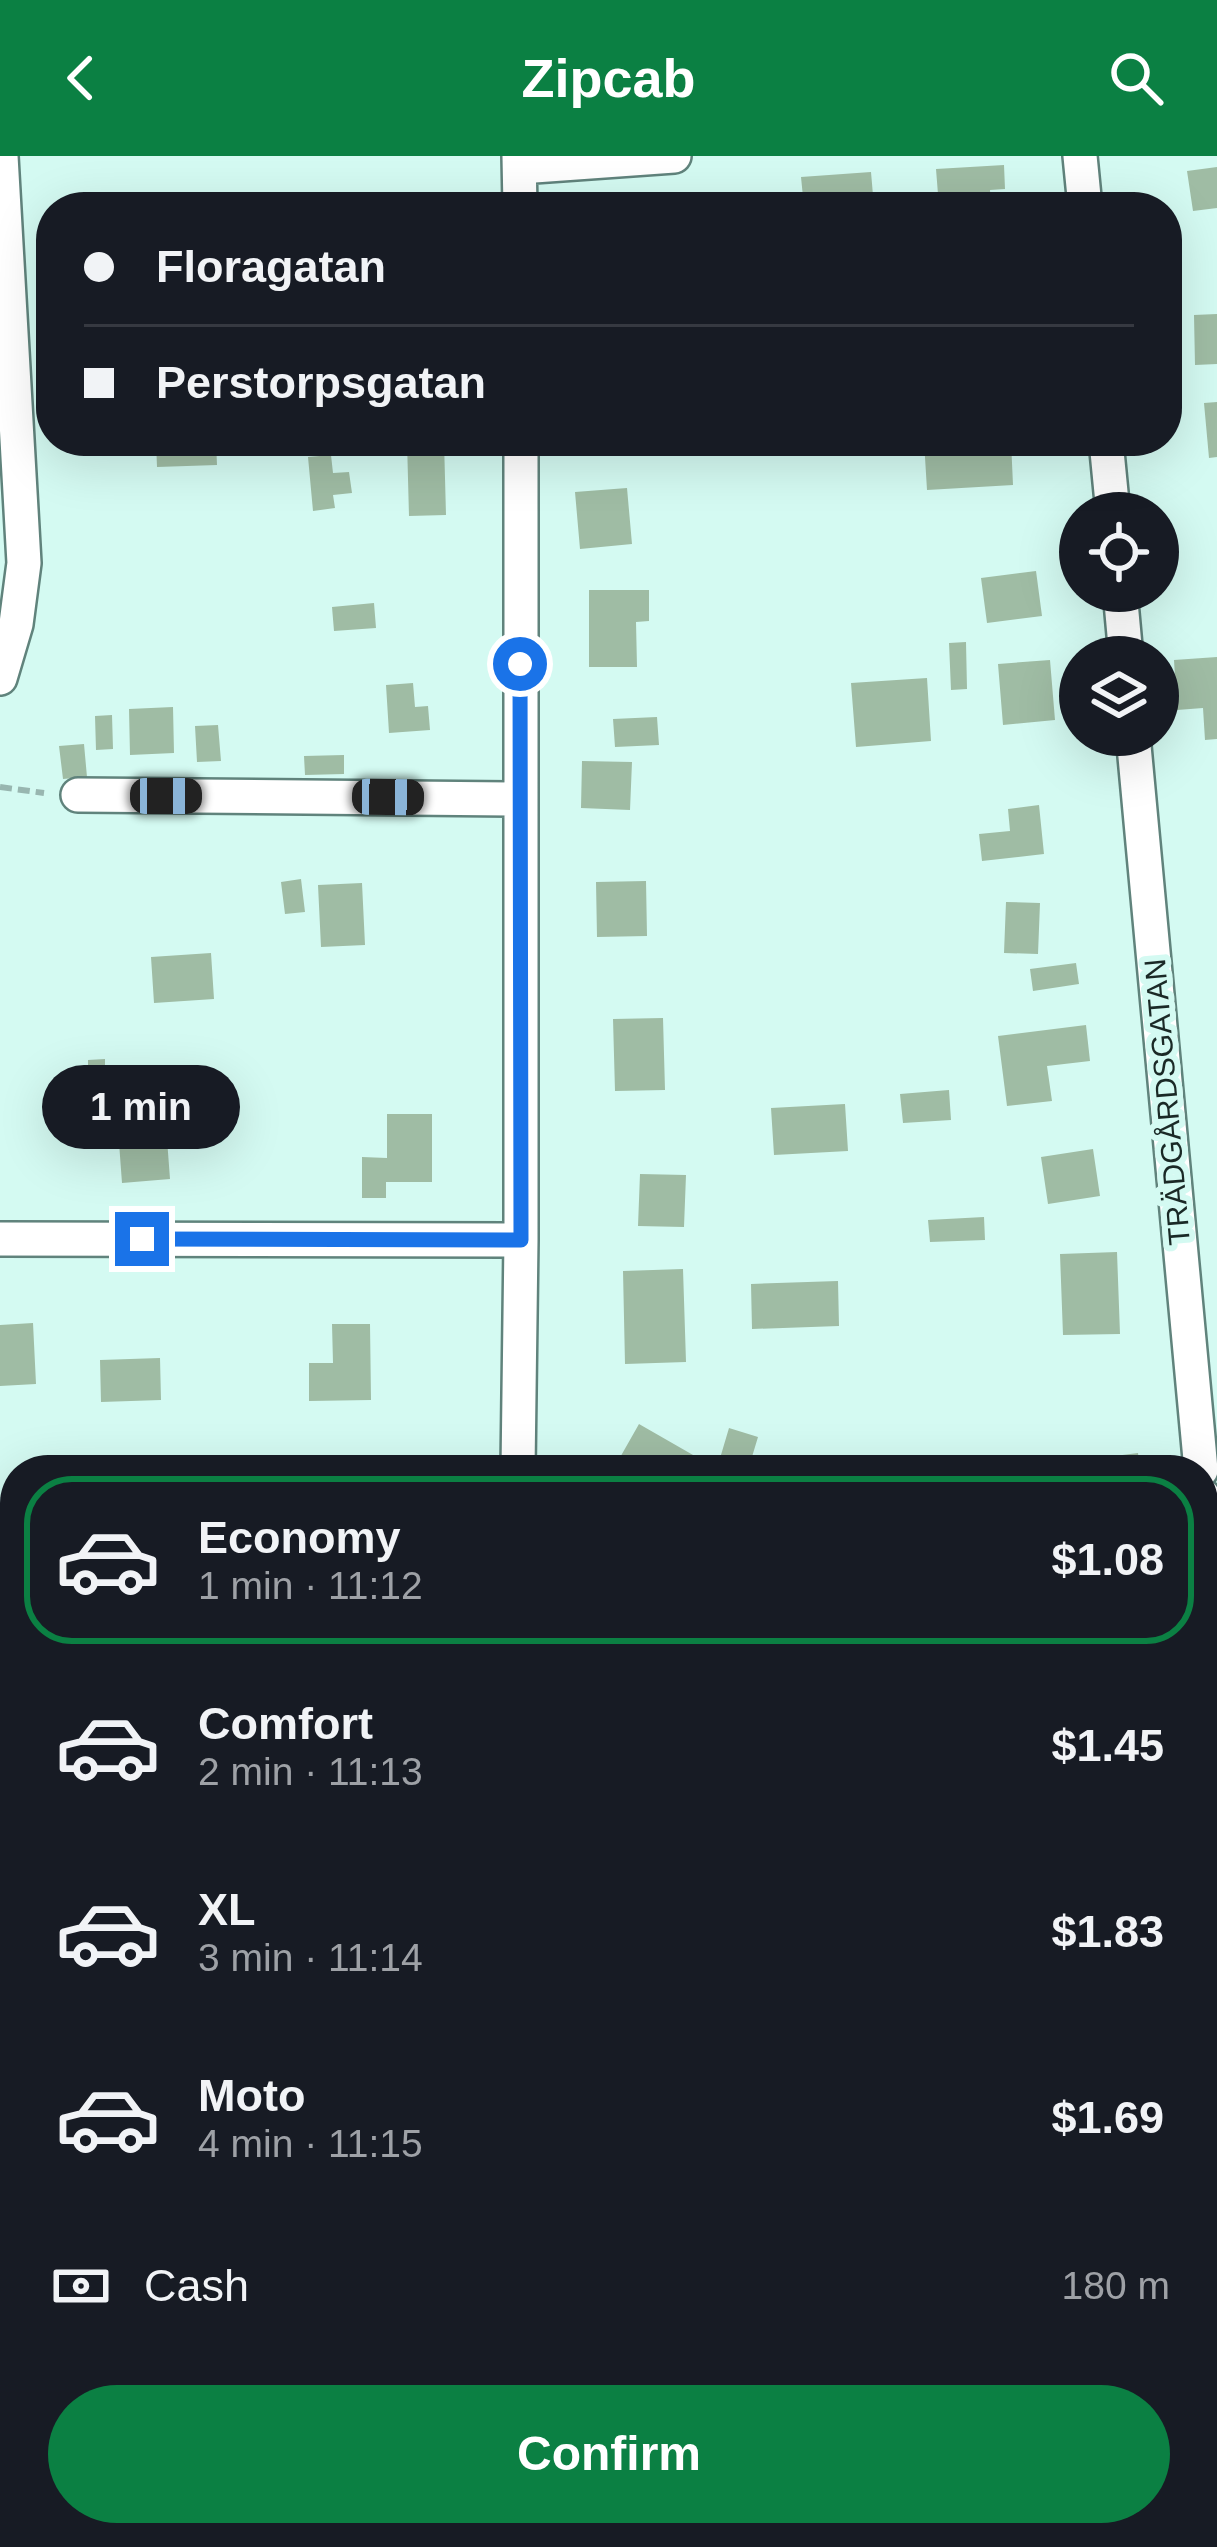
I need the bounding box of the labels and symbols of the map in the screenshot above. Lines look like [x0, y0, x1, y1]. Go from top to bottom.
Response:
route start [493, 637, 547, 691]
car [130, 778, 202, 814]
car [352, 778, 424, 816]
street label: TRÄDGÅRDSGATAN [1138, 957, 1196, 1247]
callout: 1 min [43, 1065, 241, 1149]
route end [115, 1212, 169, 1266]

